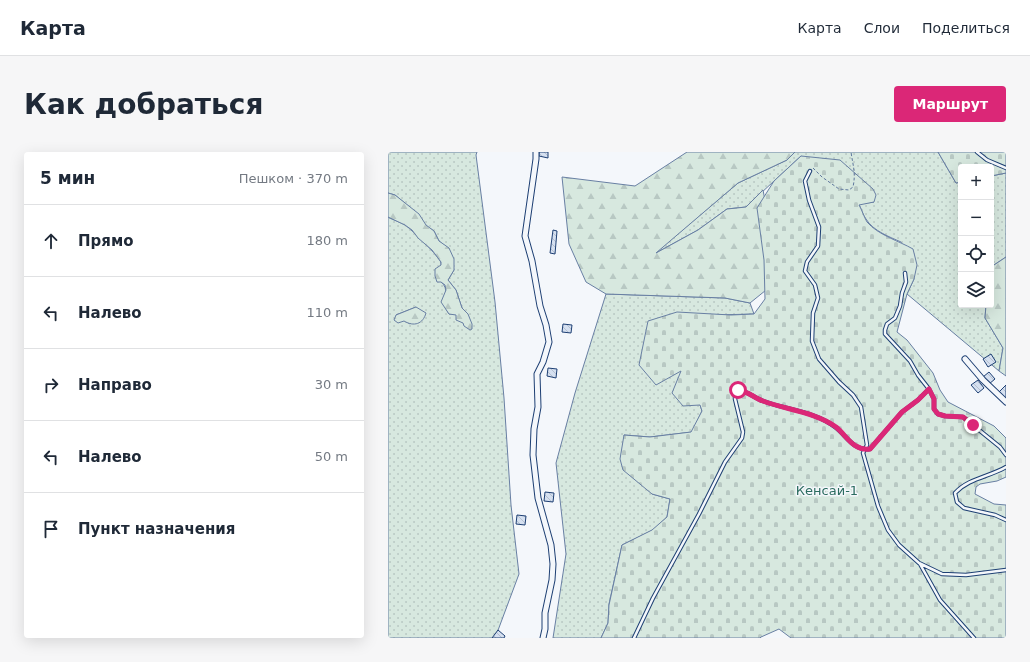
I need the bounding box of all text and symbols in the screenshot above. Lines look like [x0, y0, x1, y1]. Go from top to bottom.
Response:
text: Карта [20, 17, 86, 39]
text: Карта [798, 20, 842, 36]
text: Слои [864, 20, 900, 36]
text: Поделиться [922, 20, 1010, 36]
button: Маршрут [894, 86, 1006, 122]
text: Как добраться [24, 88, 263, 121]
map controls [958, 164, 994, 308]
button: + [958, 164, 994, 200]
text: 5 мин [40, 168, 95, 188]
text: Пешком · 370 m [239, 171, 348, 186]
button: − [958, 200, 994, 236]
icon: ahead [40, 230, 62, 252]
text: Прямо [78, 232, 134, 250]
text: 180 m [306, 233, 348, 248]
button: locate [958, 236, 994, 272]
button: layers [958, 272, 994, 308]
icon: left [40, 302, 62, 324]
text: Налево [78, 304, 142, 322]
text: 110 m [306, 305, 348, 320]
icon: right [40, 374, 62, 396]
text: Направо [78, 376, 152, 394]
text: 30 m [315, 377, 348, 392]
route start [729, 381, 747, 399]
route end [964, 416, 982, 434]
icon: left [40, 446, 62, 468]
text: Налево [78, 448, 142, 466]
text: 50 m [315, 449, 348, 464]
park label: Кенсай-1 [796, 483, 858, 498]
icon: arrive [40, 518, 62, 540]
text: Пункт назначения [78, 520, 235, 538]

